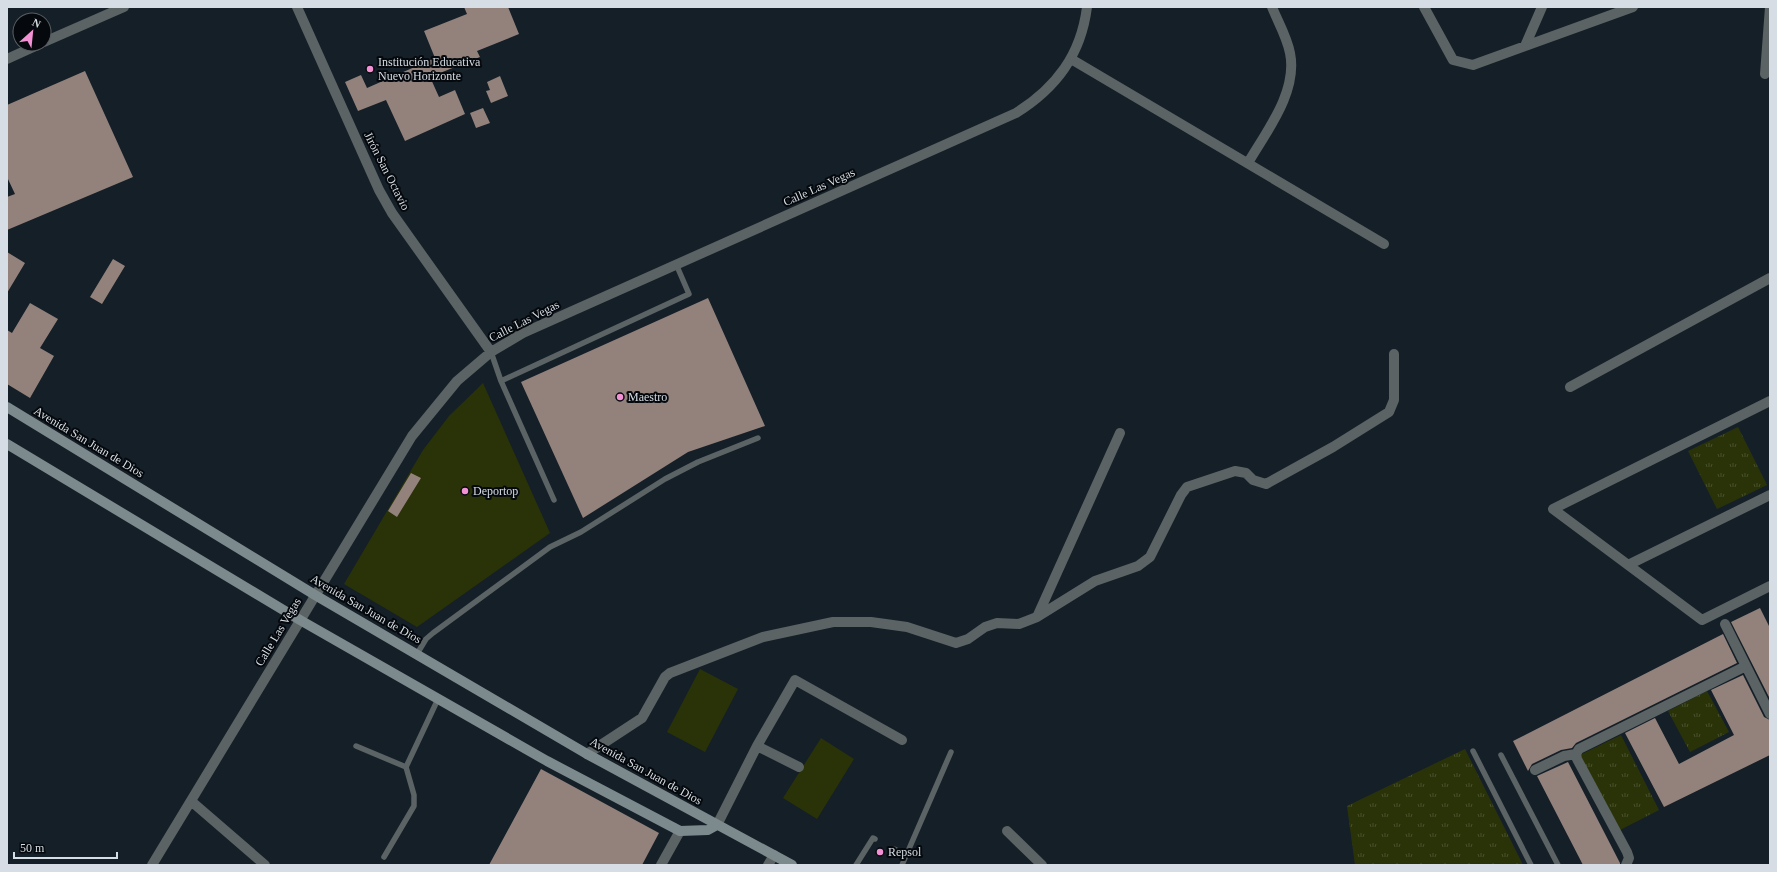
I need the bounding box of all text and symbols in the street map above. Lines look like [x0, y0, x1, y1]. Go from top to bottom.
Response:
north arrow [12, 12, 52, 52]
text: N [30, 16, 43, 30]
place label: Institución Educativa Nuevo Horizonte [378, 55, 481, 83]
marker: Institución Educativa Nuevo Horizonte [365, 64, 375, 74]
street label: Jirón San Octavio [361, 130, 413, 212]
street label: Calle Las Vegas [781, 165, 857, 209]
street label: Calle Las Vegas [486, 297, 562, 345]
place label: Maestro [628, 390, 667, 404]
marker: Maestro [615, 392, 625, 402]
street label: Avenida San Juan de Dios [31, 404, 147, 481]
place label: Deportop [473, 484, 518, 498]
marker: Deportop [460, 486, 470, 496]
street label: Avenida San Juan de Dios [308, 571, 424, 647]
street label: Calle Las Vegas [252, 595, 304, 669]
street label: Avenida San Juan de Dios [588, 734, 705, 808]
scale bar [14, 834, 117, 860]
text: 50 m [20, 841, 45, 855]
place label: Repsol [888, 845, 922, 859]
marker: Repsol [875, 847, 885, 857]

